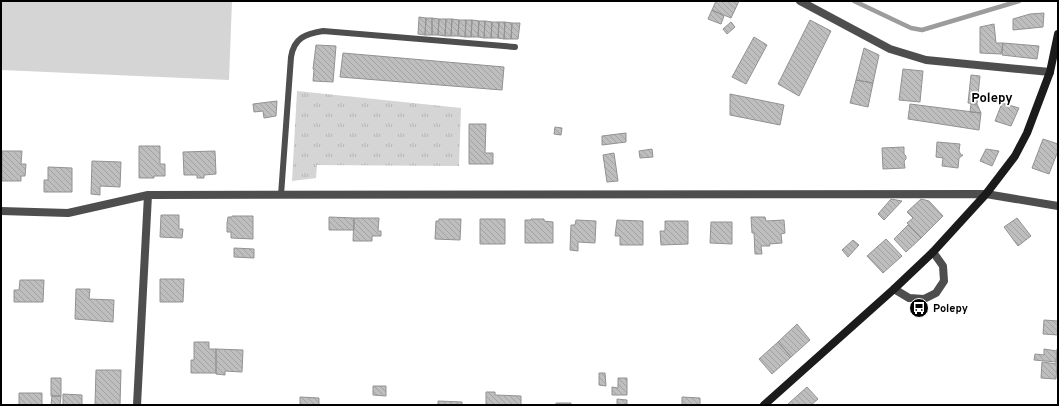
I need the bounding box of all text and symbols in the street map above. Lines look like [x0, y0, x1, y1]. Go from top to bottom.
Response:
district label: Polepy [971, 91, 1013, 107]
bus stop icon: Polepy [908, 297, 930, 319]
place label: Polepy [933, 302, 968, 316]

